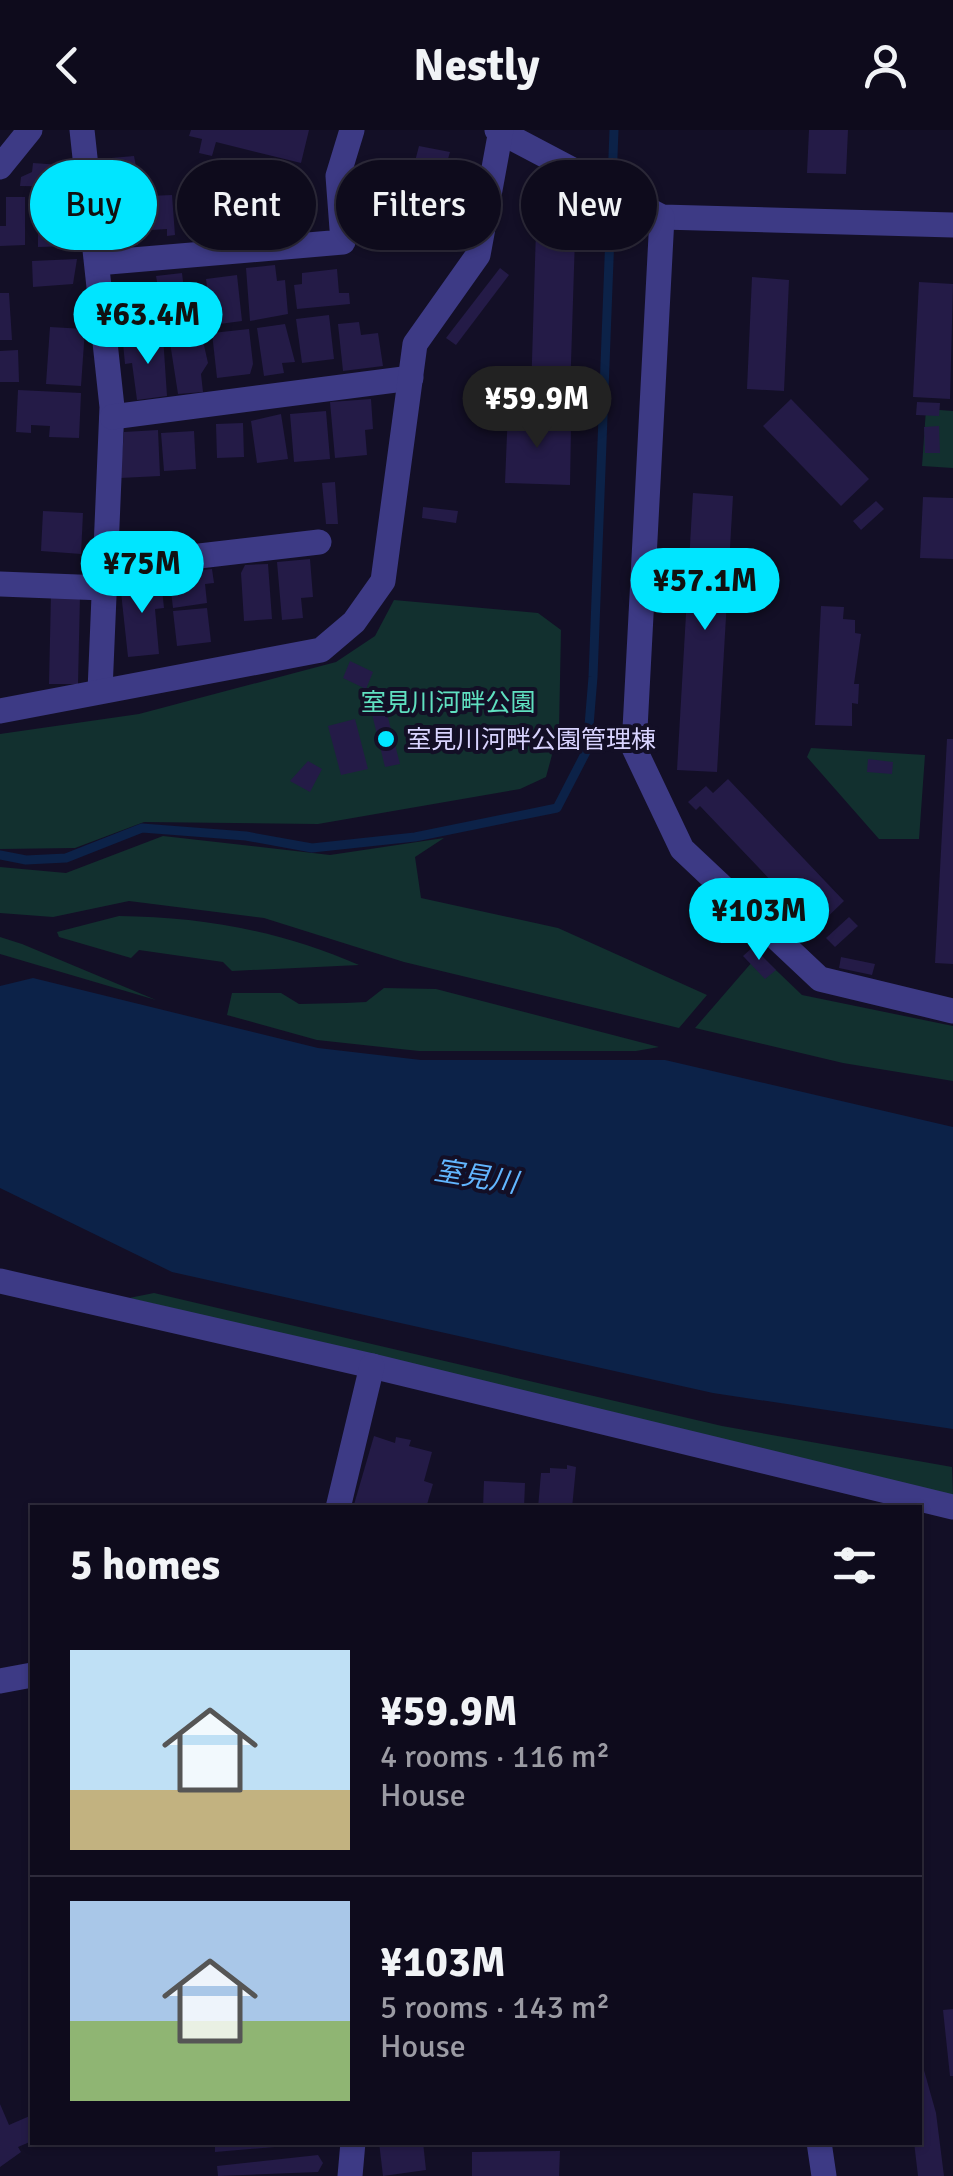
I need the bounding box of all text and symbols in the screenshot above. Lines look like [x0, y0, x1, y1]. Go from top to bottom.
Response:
icon: back [40, 38, 95, 93]
text: Nestly [413, 38, 540, 93]
icon: person [858, 38, 913, 93]
chip: Buy [30, 160, 157, 250]
chip: Rent [177, 160, 316, 250]
chip: Filters [336, 160, 501, 250]
chip: New [521, 160, 657, 250]
pin: ¥63.4M [67, 282, 229, 367]
text: ¥63.4M [96, 295, 200, 334]
pin: ¥59.9M [456, 366, 618, 451]
text: ¥59.9M [485, 379, 589, 418]
pin: ¥75M [83, 531, 201, 616]
text: ¥75M [103, 544, 181, 583]
pin: ¥57.1M [624, 548, 786, 633]
text: ¥57.1M [653, 561, 757, 600]
park label: 室見川河畔公園 [360, 687, 536, 718]
place label: 室見川河畔公園管理棟 [406, 724, 656, 755]
marker: 室見川河畔公園管理棟 [375, 728, 397, 750]
pin: ¥103M [689, 878, 829, 963]
text: ¥103M [711, 891, 807, 930]
water label: 室見川 [432, 1154, 523, 1201]
icon: filters [827, 1538, 882, 1593]
text: 5 homes [70, 1540, 220, 1591]
text: ¥59.9M [380, 1686, 518, 1737]
icon: home [150, 1690, 270, 1810]
text: 4 rooms · 116 m² [380, 1737, 610, 1776]
text: House [380, 1776, 466, 1815]
text: ¥103M [380, 1937, 506, 1988]
icon: home [150, 1941, 270, 2061]
text: 5 rooms · 143 m² [380, 1988, 610, 2027]
text: House [380, 2027, 466, 2066]

